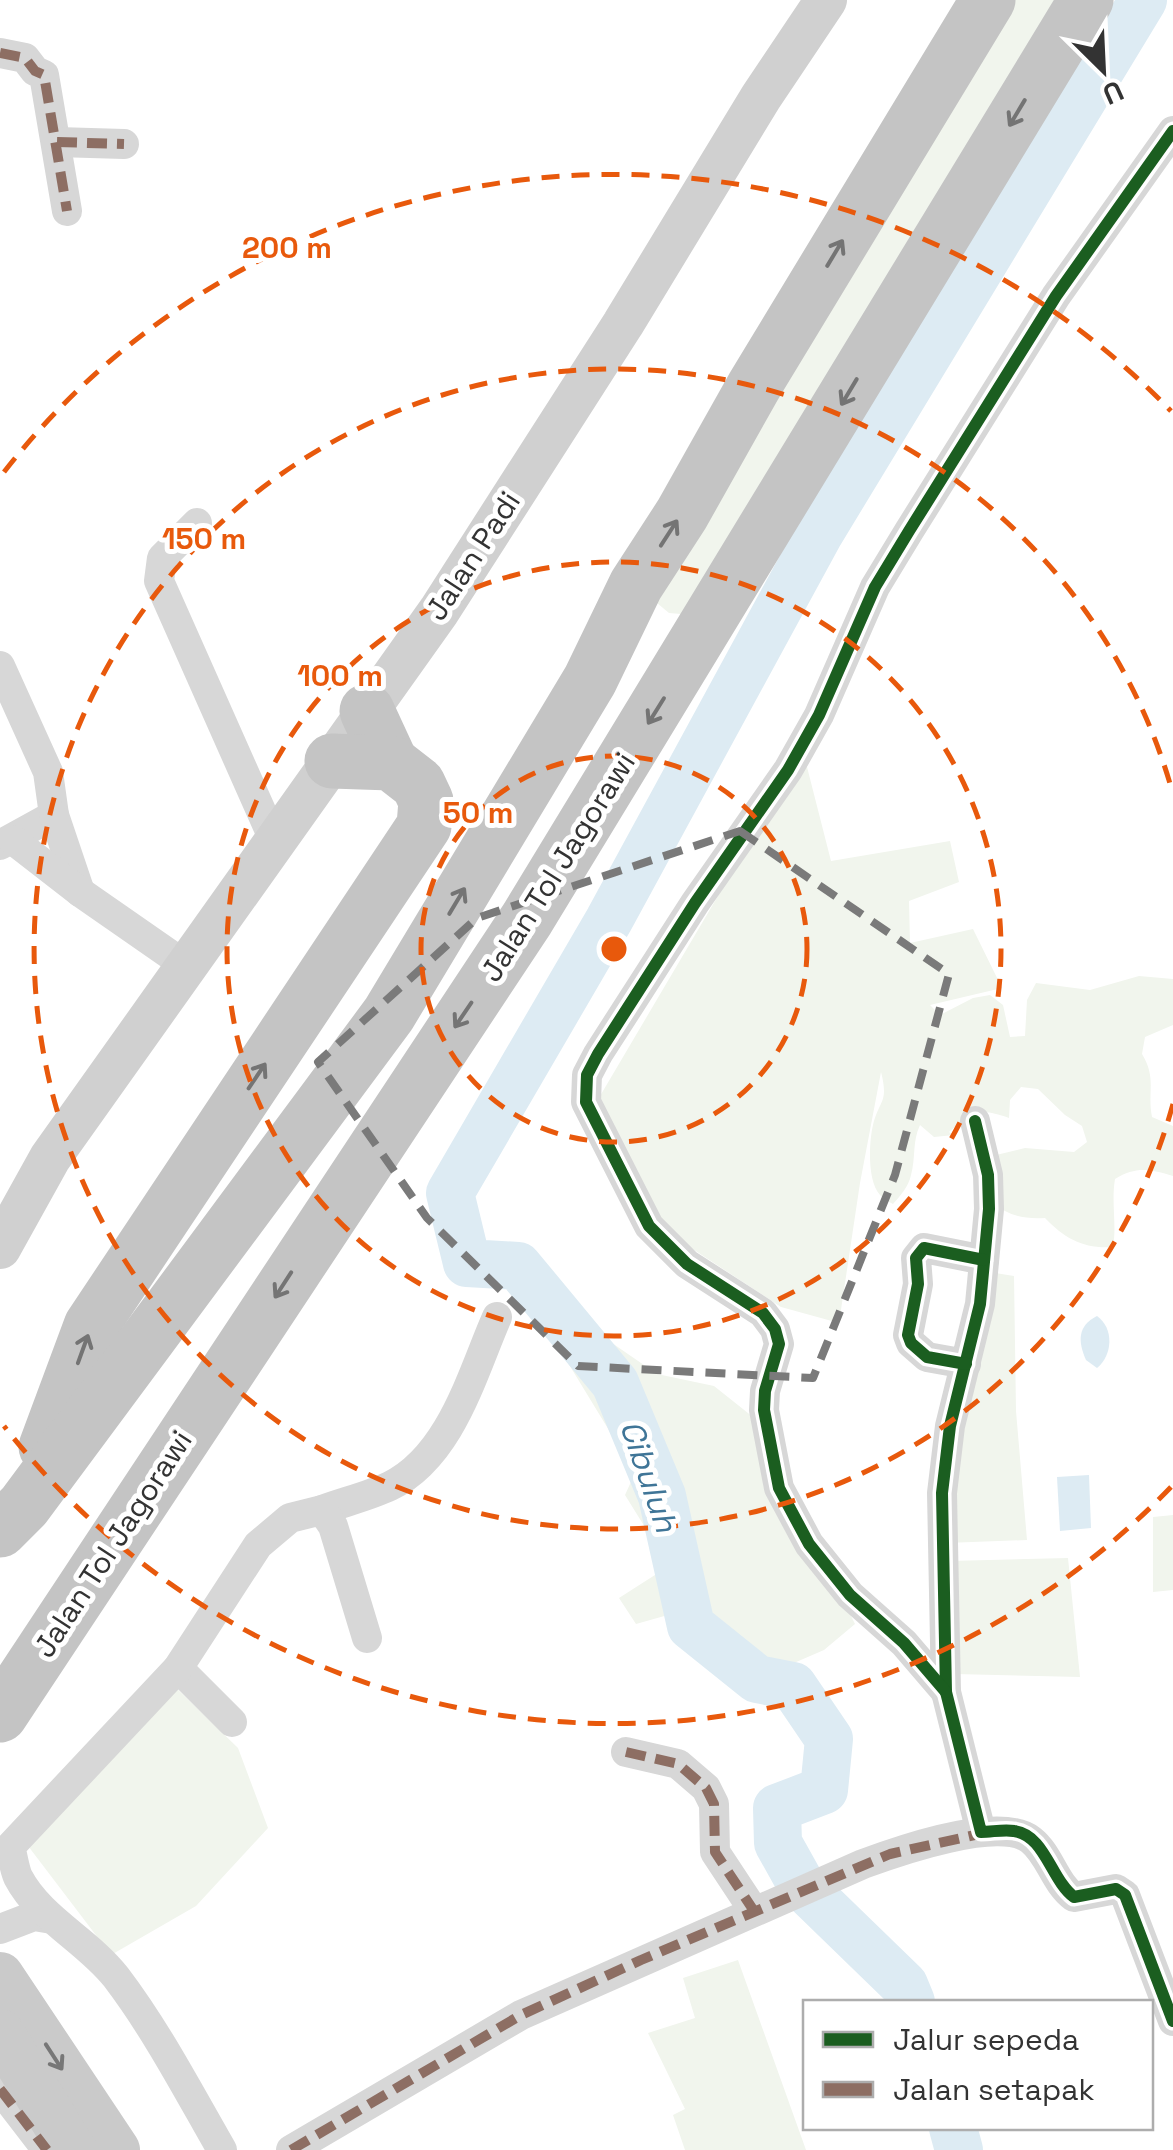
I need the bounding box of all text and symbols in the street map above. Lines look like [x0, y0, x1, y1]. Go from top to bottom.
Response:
north arrow [1053, 20, 1153, 120]
text: U [1097, 73, 1129, 113]
one-way arrow [1007, 98, 1027, 127]
text: 200 m [242, 228, 332, 267]
one-way arrow [825, 239, 845, 268]
one-way arrow [839, 377, 859, 406]
street label: Jalan Padi [416, 484, 529, 628]
text: 150 m [162, 519, 246, 558]
one-way arrow [659, 519, 680, 548]
text: 100 m [297, 656, 383, 695]
one-way arrow [645, 696, 666, 724]
street label: Jalan Tol Jagorawi [471, 745, 644, 989]
text: 50 m [443, 793, 513, 832]
one-way arrow [447, 887, 467, 916]
centre of rings [596, 931, 632, 967]
one-way arrow [453, 1000, 474, 1028]
one-way arrow [247, 1062, 268, 1090]
one-way arrow [272, 1270, 293, 1299]
one-way arrow [75, 1334, 93, 1365]
water label: Cibuluh [611, 1415, 687, 1538]
street label: Jalan Tol Jagorawi [25, 1423, 201, 1665]
legend [803, 2000, 1153, 2130]
text: Jalur sepeda [893, 2020, 1079, 2059]
one-way arrow [43, 2043, 64, 2071]
text: Jalan setapak [893, 2070, 1095, 2109]

